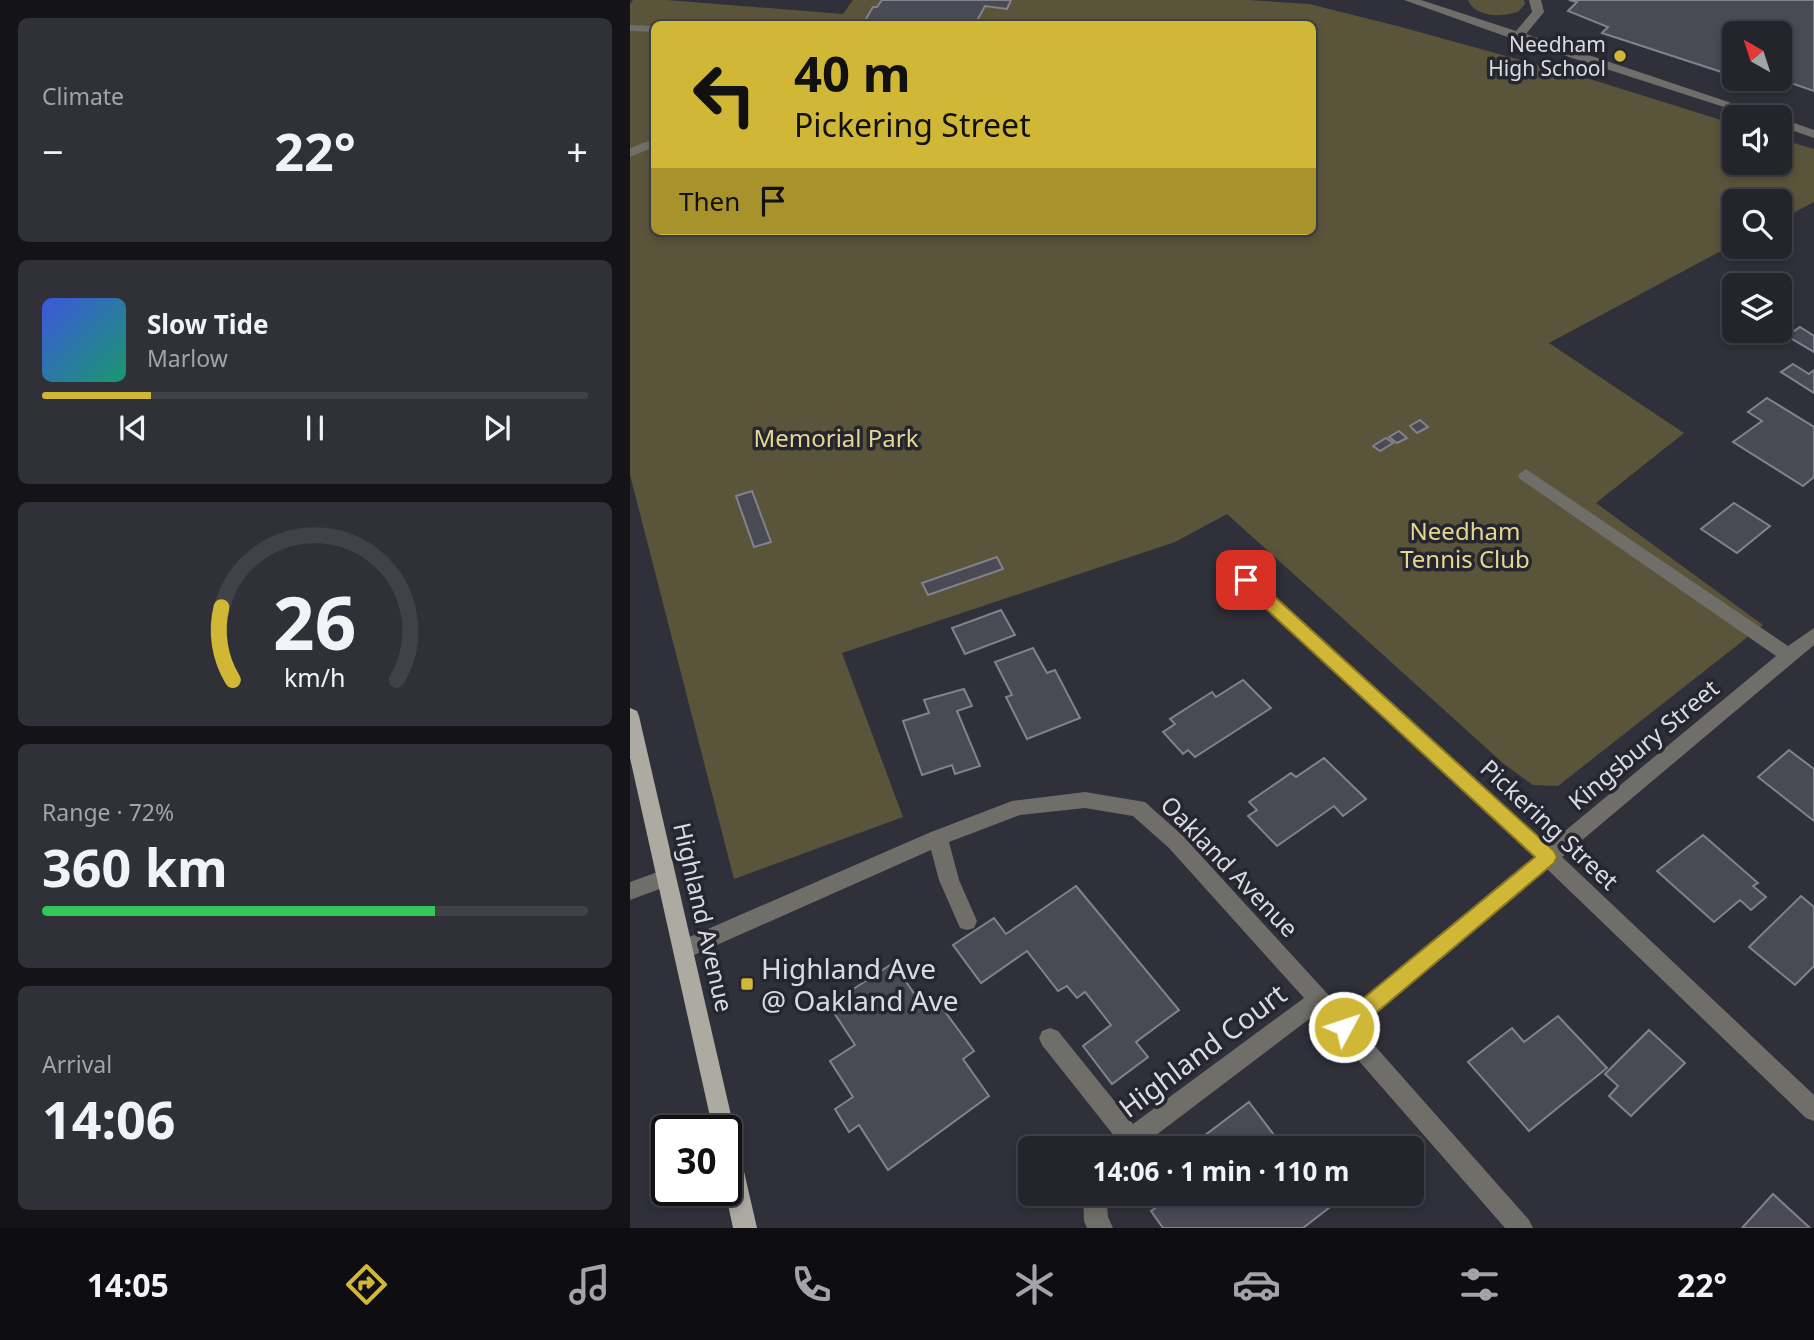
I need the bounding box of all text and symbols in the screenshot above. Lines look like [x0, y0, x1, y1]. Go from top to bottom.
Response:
north arrow [1722, 21, 1792, 91]
map controls [1722, 21, 1792, 343]
place label: Needham High School [1488, 30, 1606, 82]
text: 40 m [794, 40, 911, 106]
marker: Needham High School [1612, 48, 1628, 64]
icon: left [679, 49, 770, 140]
text: Climate [42, 80, 124, 112]
text: Pickering Street [794, 103, 1031, 146]
button: sound [1722, 105, 1792, 175]
text: 22° [274, 115, 356, 186]
text: − [42, 125, 64, 177]
text: + [566, 125, 588, 177]
icon: arrive [754, 182, 792, 220]
text: Then [679, 183, 740, 219]
button: search [1722, 189, 1792, 259]
button: layers [1722, 273, 1792, 343]
text: Slow Tide [147, 306, 269, 342]
text: Marlow [147, 342, 228, 374]
icon: previous [114, 409, 152, 447]
icon: pause [296, 409, 334, 447]
icon: next [478, 409, 516, 447]
park label: Memorial Park [754, 421, 919, 454]
park label: Needham Tennis Club [1400, 514, 1530, 575]
pin [1216, 550, 1276, 610]
icon: arrive [1227, 561, 1265, 599]
text: 26 [273, 572, 357, 671]
text: km/h [284, 660, 346, 694]
street label: Kingsbury Street [1561, 671, 1726, 817]
street label: Pickering Street [1474, 751, 1626, 897]
street label: Oakland Avenue [1154, 788, 1306, 944]
text: Range · 72% [42, 796, 174, 828]
street label: Highland Avenue [666, 819, 742, 1015]
text: 360 km [42, 831, 228, 902]
place label: Highland Ave @ Oakland Ave [761, 949, 959, 1019]
street label: Highland Court [1110, 974, 1294, 1126]
marker: Highland Ave @ Oakland Ave [739, 976, 755, 992]
position arrow [1307, 990, 1381, 1064]
text: Arrival [42, 1048, 112, 1080]
text: 14:06 [42, 1083, 176, 1154]
speed limit sign: 30 [651, 1115, 742, 1206]
text: 14:06 · 1 min · 110 m [1093, 1153, 1349, 1189]
icon: directions [342, 1260, 391, 1309]
icon: music [565, 1260, 614, 1309]
icon: phone [787, 1260, 836, 1309]
icon: climate [1010, 1260, 1059, 1309]
icon: car [1232, 1260, 1281, 1309]
icon: filters [1455, 1260, 1504, 1309]
text: 14:05 [87, 1263, 169, 1306]
text: 22° [1677, 1263, 1727, 1306]

